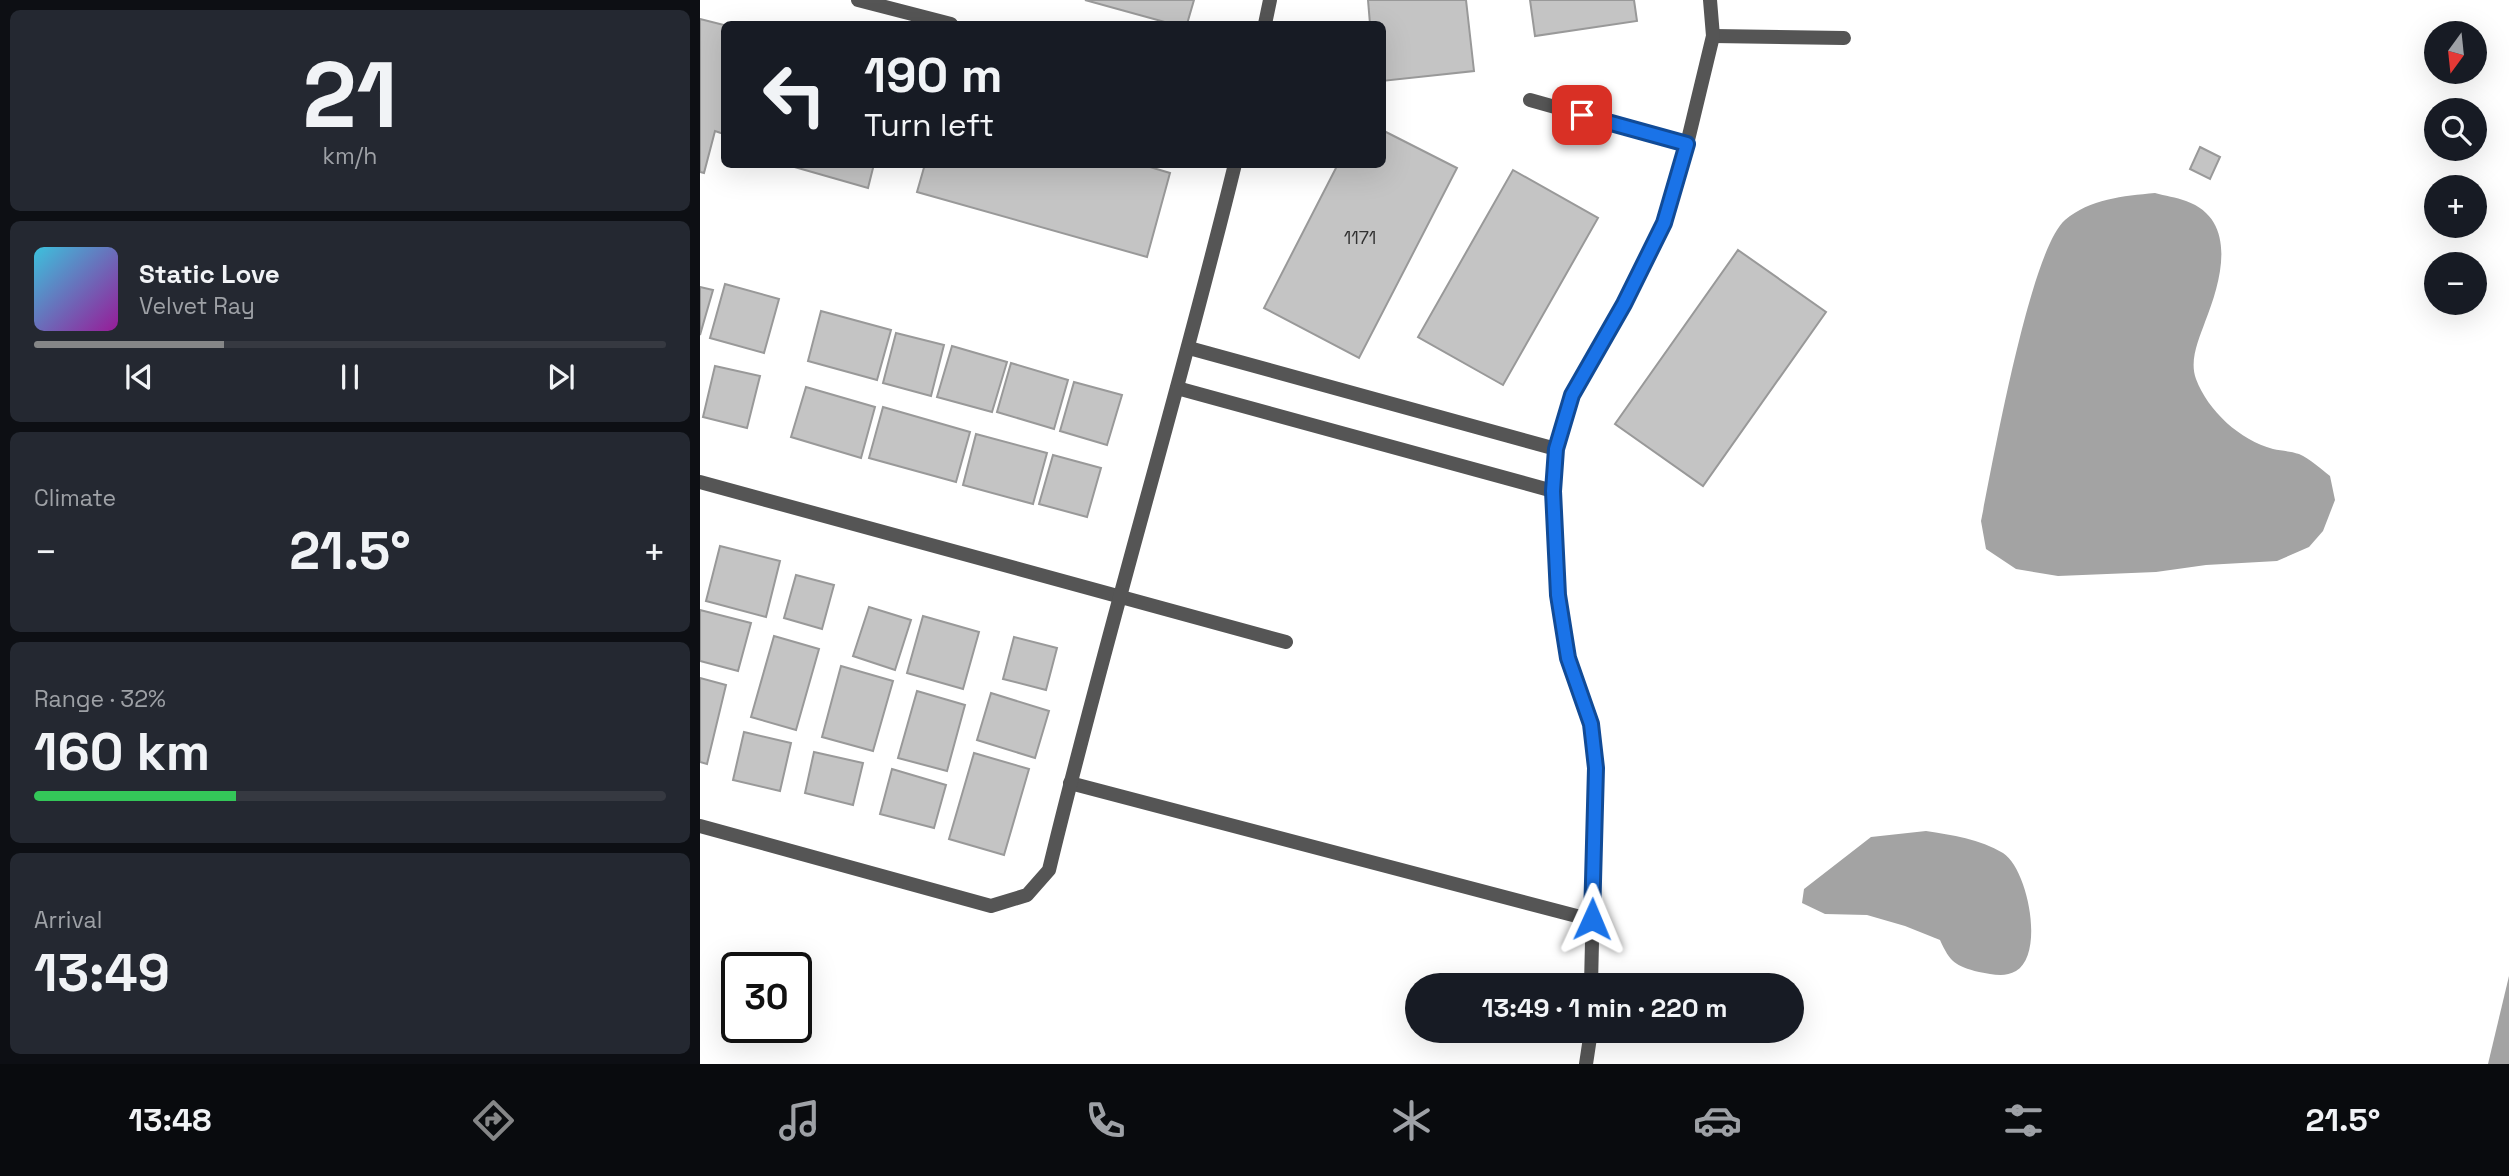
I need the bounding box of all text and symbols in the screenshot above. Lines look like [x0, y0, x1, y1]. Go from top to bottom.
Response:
north arrow [2424, 21, 2487, 84]
map controls [2424, 21, 2487, 315]
text: 21 [302, 37, 398, 154]
text: 190 m [864, 44, 1002, 106]
icon: left [749, 49, 840, 140]
pin [1552, 85, 1612, 145]
icon: arrive [1563, 96, 1601, 134]
button: search [2424, 98, 2487, 161]
text: Turn left [864, 105, 994, 145]
text: km/h [323, 141, 377, 171]
button: + [2424, 175, 2487, 238]
house number: 1171 [1344, 226, 1376, 249]
button: − [2424, 252, 2487, 315]
text: Static Love [139, 257, 280, 291]
text: Velvet Ray [139, 291, 255, 321]
icon: previous [120, 358, 158, 396]
icon: pause [331, 358, 369, 396]
icon: next [542, 358, 580, 396]
text: Climate [34, 483, 116, 513]
text: 21.5° [289, 518, 411, 584]
text: − [34, 528, 58, 576]
text: + [642, 528, 666, 576]
text: Range · 32% [34, 684, 166, 714]
text: 160 km [34, 719, 210, 785]
position arrow [1555, 882, 1629, 956]
text: Arrival [34, 905, 102, 935]
text: 13:49 [34, 940, 170, 1006]
speed limit sign: 30 [721, 952, 812, 1043]
text: 13:49 · 1 min · 220 m [1482, 991, 1727, 1025]
icon: directions [469, 1096, 518, 1145]
icon: music [775, 1096, 824, 1145]
icon: phone [1081, 1096, 1130, 1145]
icon: climate [1387, 1096, 1436, 1145]
icon: car [1693, 1096, 1742, 1145]
icon: filters [1999, 1096, 2048, 1145]
text: 13:48 [129, 1100, 212, 1140]
text: 21.5° [2306, 1100, 2380, 1140]

